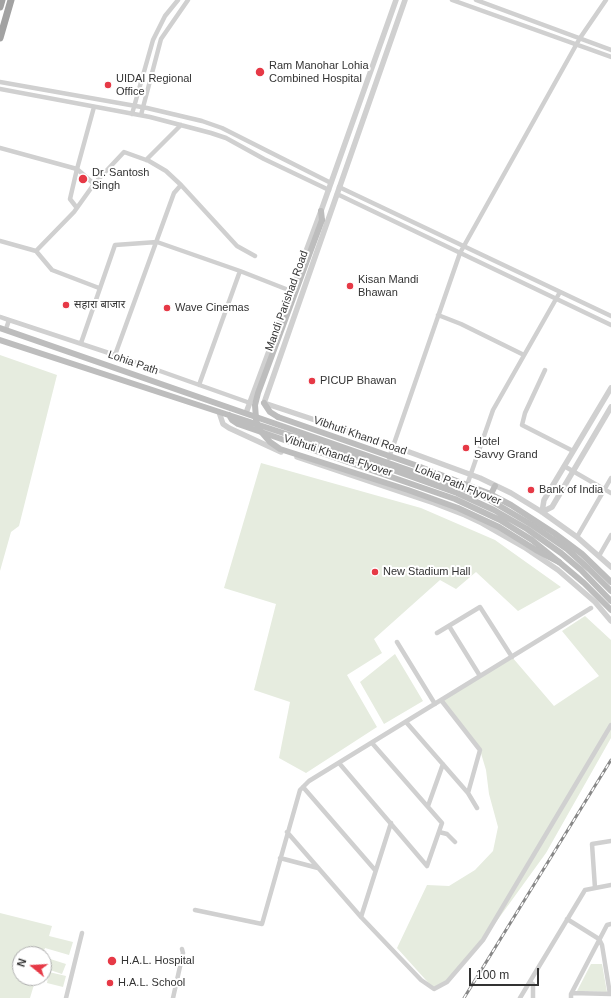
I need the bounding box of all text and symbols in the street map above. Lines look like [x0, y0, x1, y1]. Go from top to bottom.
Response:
place label: Ram Manohar Lohia Combined Hospital [269, 59, 369, 85]
marker: Ram Manohar Lohia Combined Hospital [254, 66, 266, 78]
place label: UIDAI Regional Office [116, 72, 192, 98]
marker: UIDAI Regional Office [103, 80, 113, 90]
place label: Dr. Santosh Singh [92, 166, 149, 192]
marker: Dr. Santosh Singh [77, 173, 89, 185]
street label: Mandi Parishad Road [263, 249, 311, 353]
place label: Kisan Mandi Bhawan [358, 273, 419, 299]
marker: Kisan Mandi Bhawan [345, 281, 355, 291]
place label: सहारा बाजार [74, 298, 125, 312]
marker: सहारा बाजार [61, 300, 71, 310]
place label: Wave Cinemas [175, 301, 249, 315]
marker: Wave Cinemas [162, 303, 172, 313]
street label: Lohia Path [106, 348, 160, 378]
place label: PICUP Bhawan [320, 374, 396, 388]
marker: PICUP Bhawan [307, 376, 317, 386]
street label: Vibhuti Khand Road [312, 414, 408, 458]
street label: Vibhuti Khanda Flyover [282, 432, 394, 480]
place label: Hotel Savvy Grand [474, 435, 538, 461]
marker: Hotel Savvy Grand [461, 443, 471, 453]
street label: Lohia Path Flyover [413, 462, 503, 508]
place label: Bank of India [539, 483, 603, 497]
marker: Bank of India [526, 485, 536, 495]
place label: New Stadium Hall [383, 565, 470, 579]
marker: New Stadium Hall [370, 567, 380, 577]
north arrow [12, 946, 52, 986]
place label: H.A.L. Hospital [121, 954, 194, 968]
marker: H.A.L. Hospital [106, 955, 118, 967]
text: N [15, 957, 28, 968]
scale bar [471, 960, 541, 986]
text: 100 m [476, 968, 509, 982]
place label: H.A.L. School [118, 976, 185, 990]
marker: H.A.L. School [105, 978, 115, 988]

